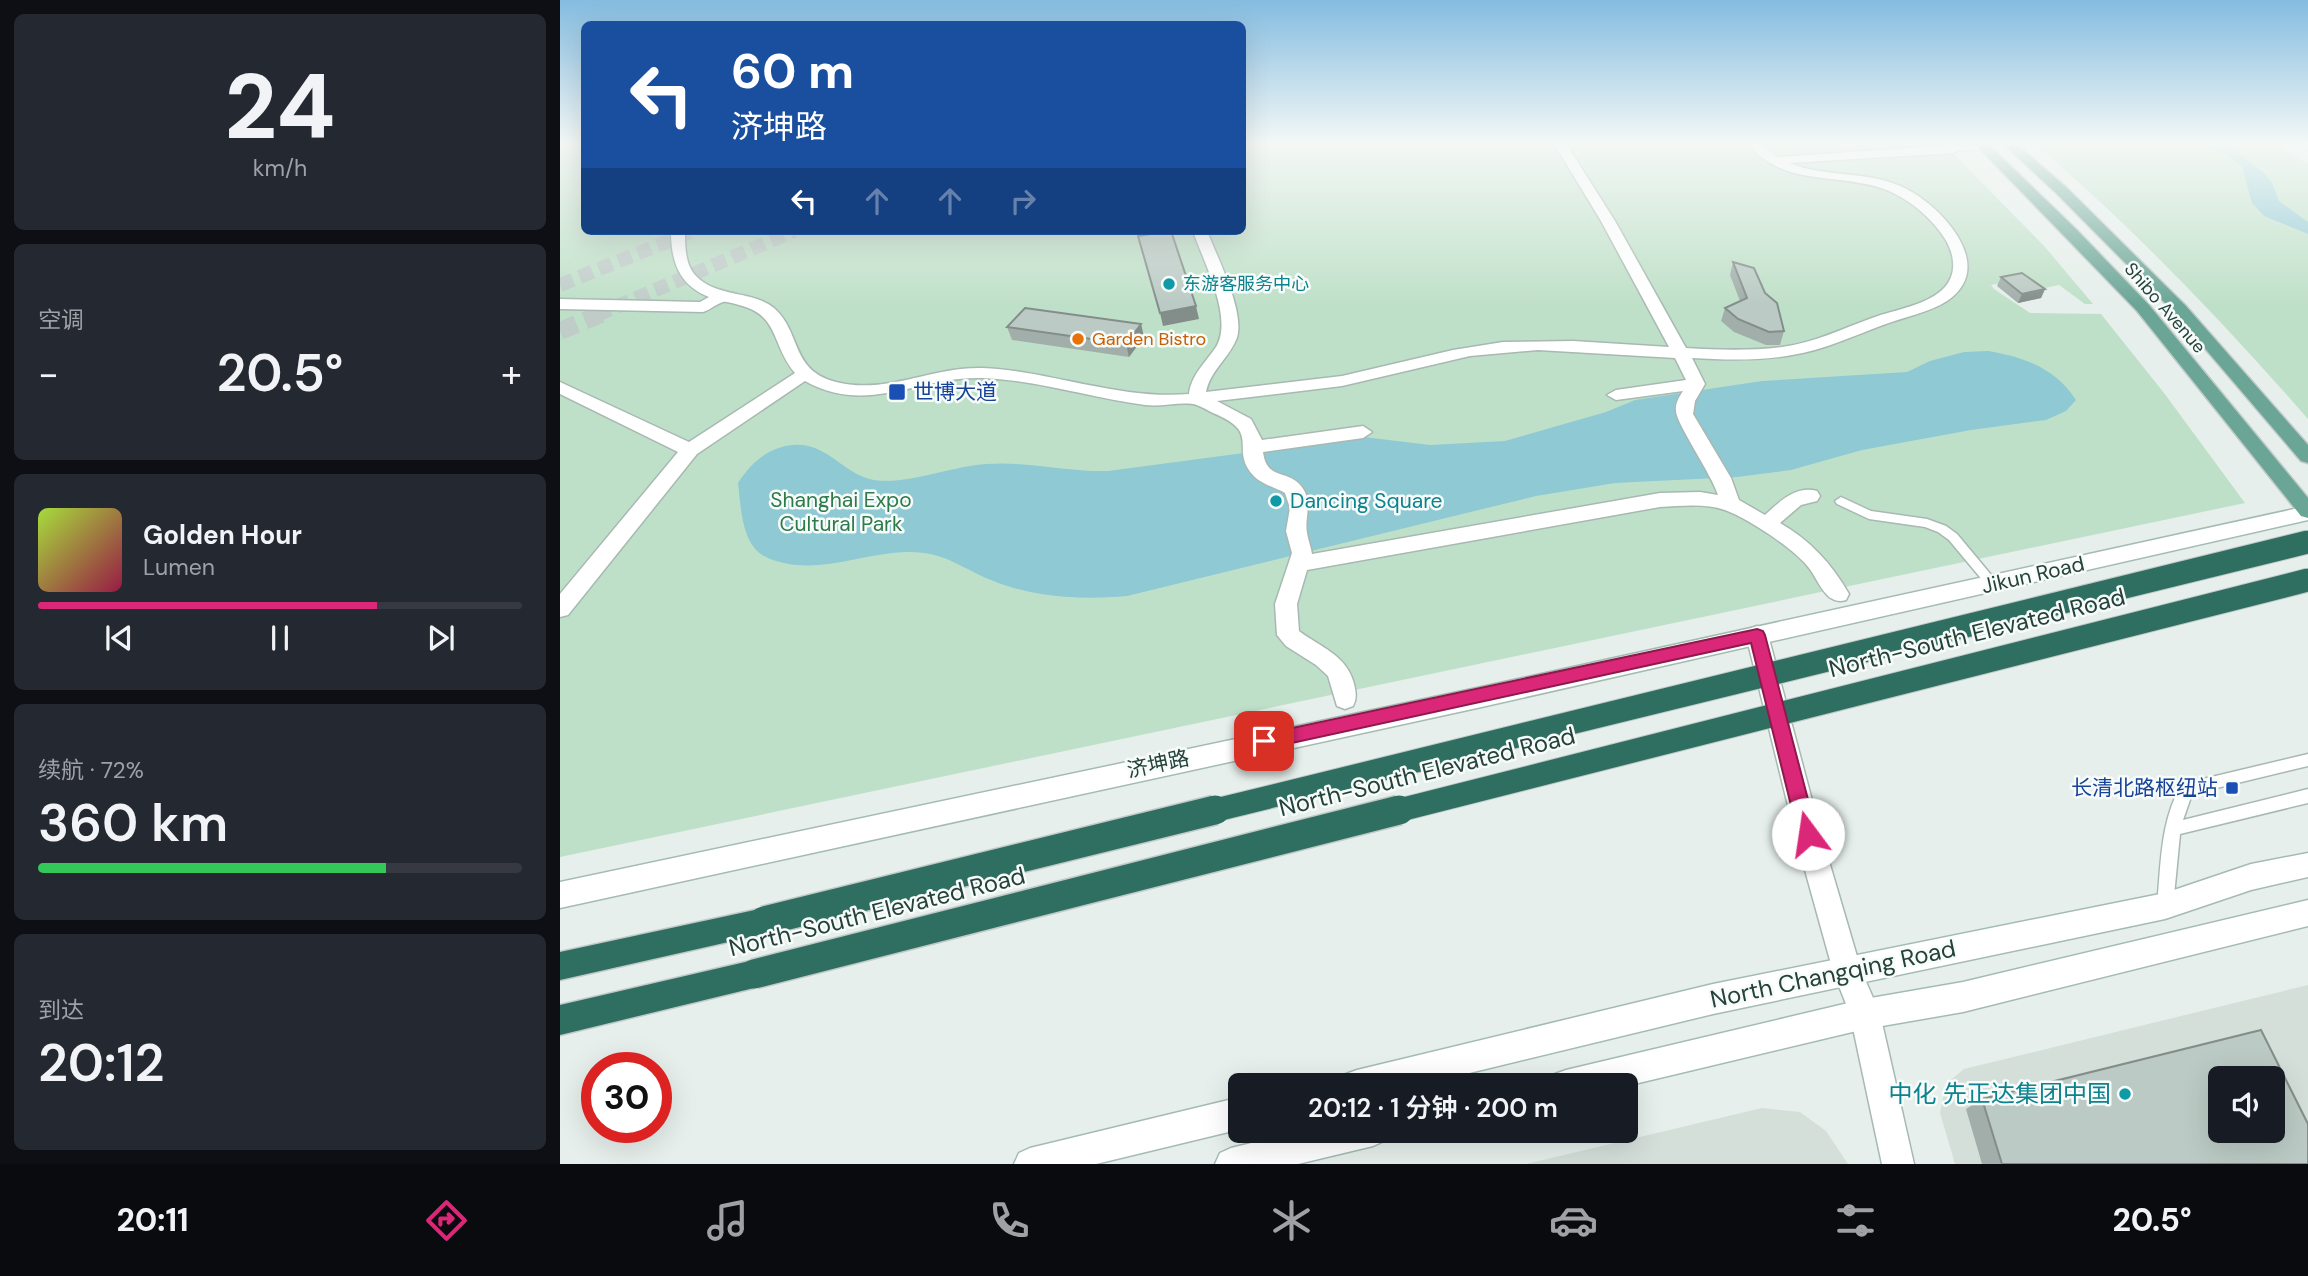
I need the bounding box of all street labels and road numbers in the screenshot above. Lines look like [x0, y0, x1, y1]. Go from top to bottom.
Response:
street label: Shibo Avenue [2119, 257, 2211, 359]
street label: Jikun Road [1979, 550, 2087, 600]
street label: North-South Elevated Road [1826, 581, 2128, 684]
street label: North-South Elevated Road [1276, 720, 1578, 823]
street label: 济坤路 [1124, 744, 1192, 784]
street label: North-South Elevated Road [726, 860, 1028, 963]
street label: North Changqing Road [1707, 932, 1959, 1015]

